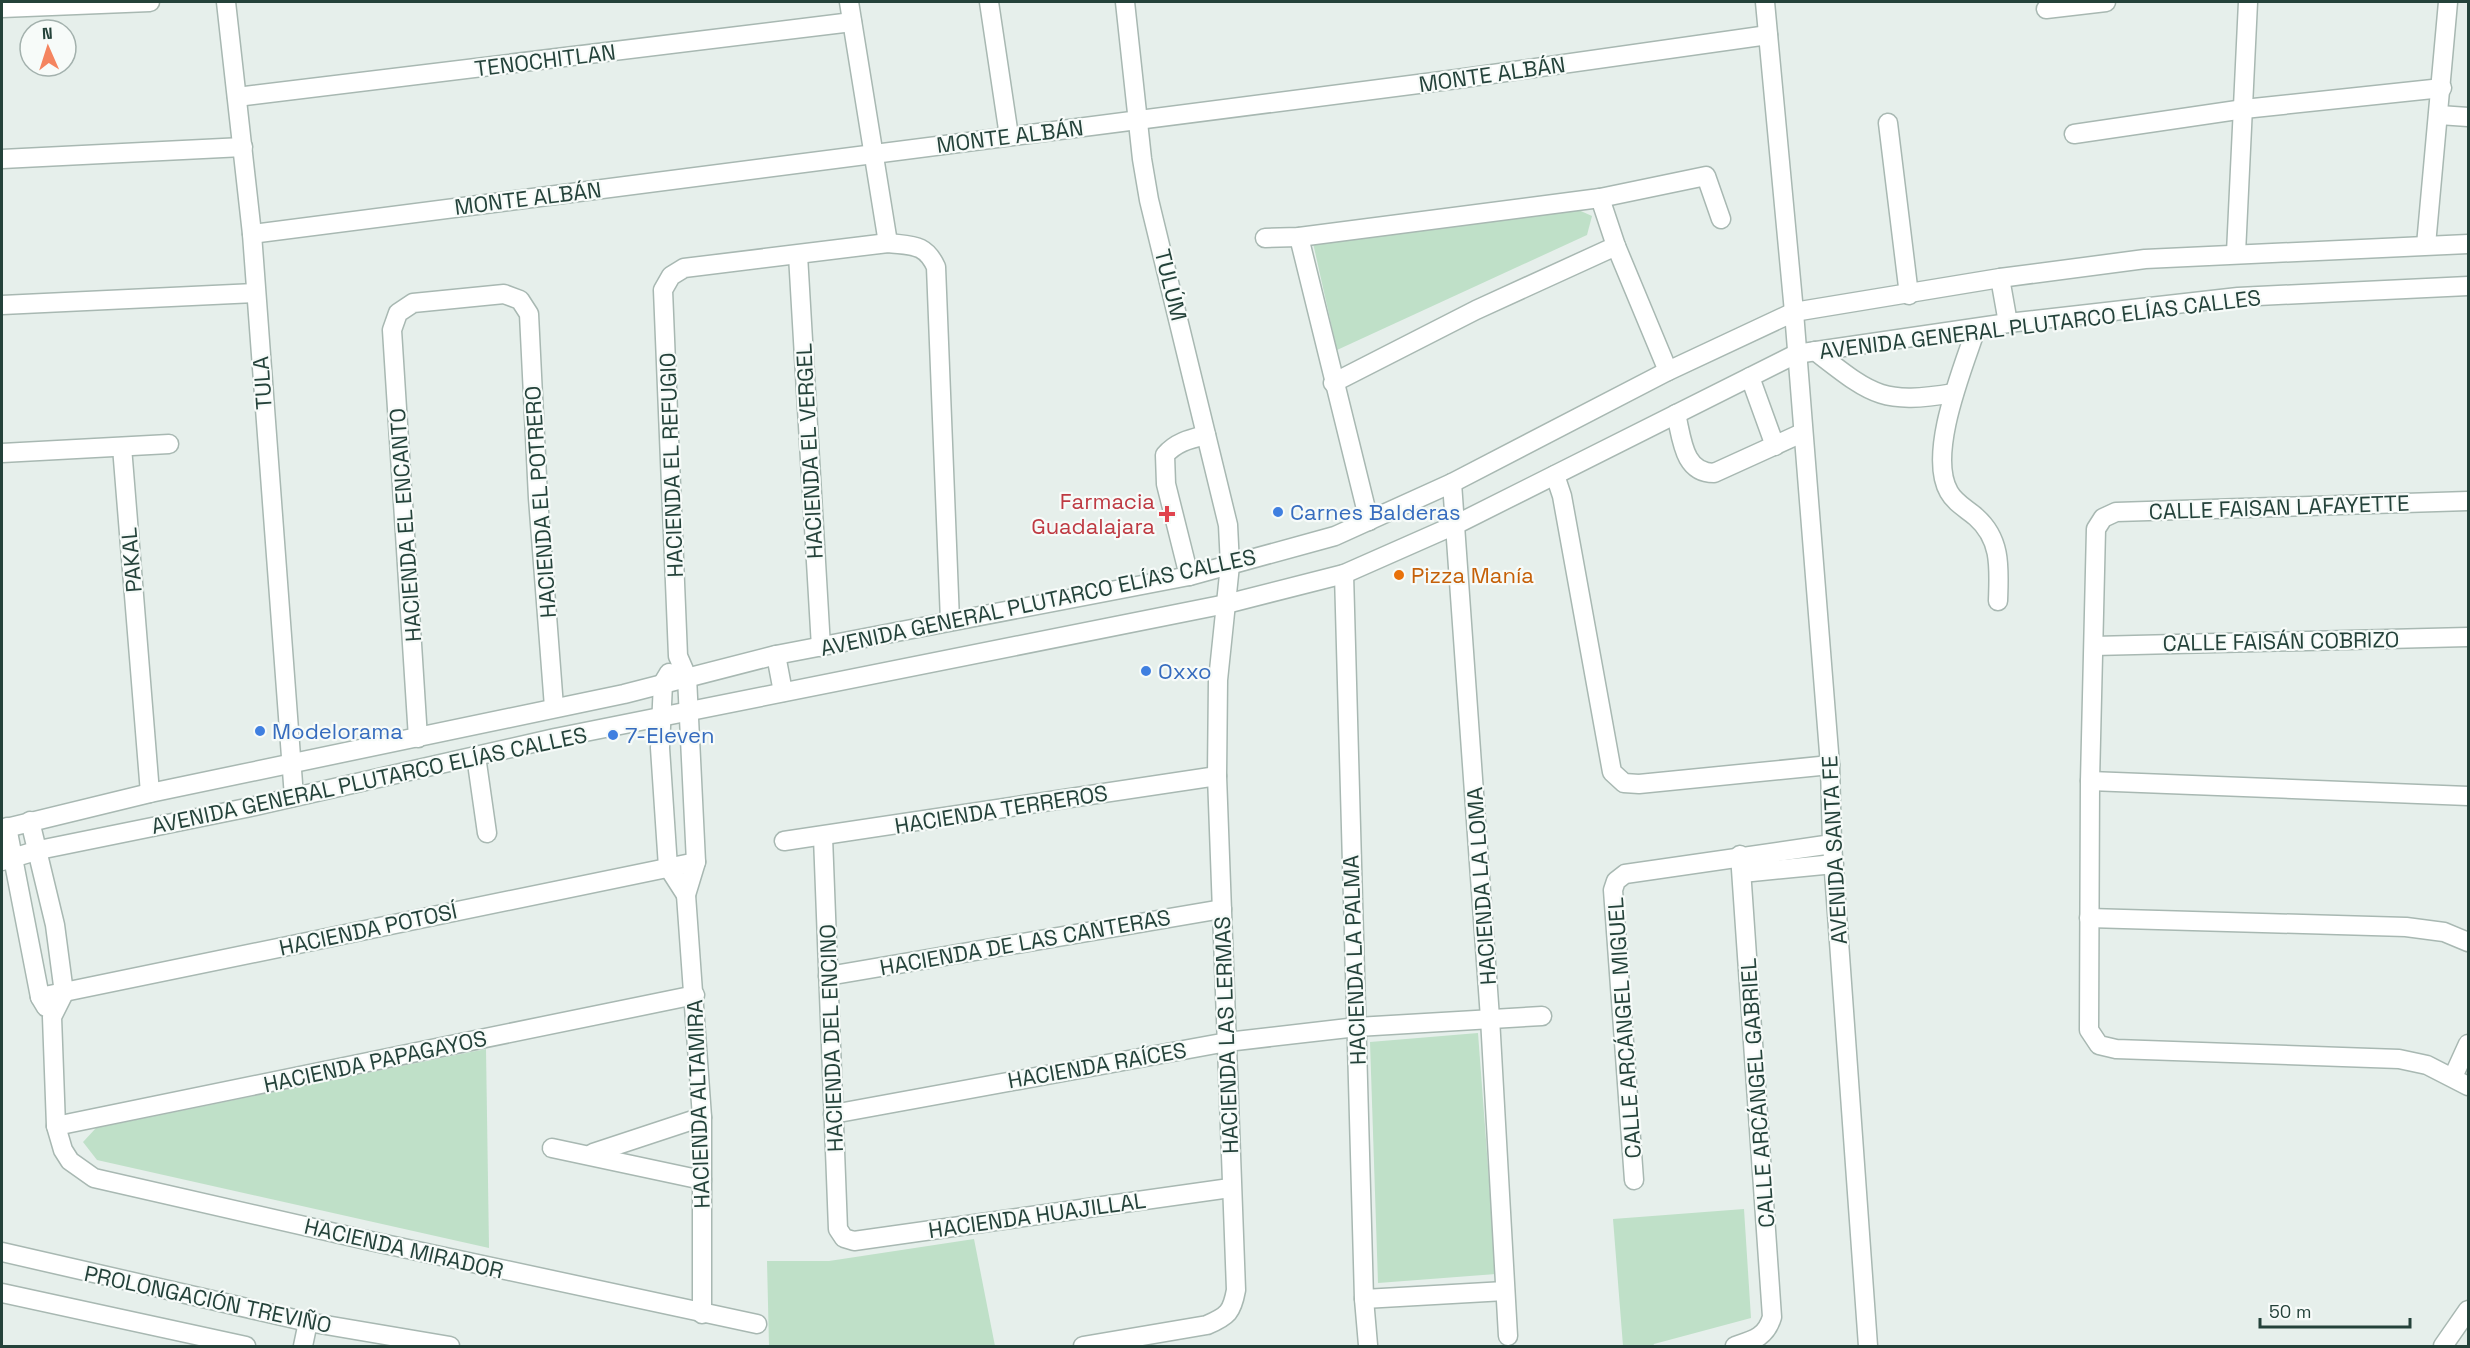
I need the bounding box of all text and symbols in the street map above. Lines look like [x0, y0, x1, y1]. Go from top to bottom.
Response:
north arrow [18, 18, 78, 78]
text: N [41, 23, 53, 44]
street label: TENOCHITLAN [473, 37, 617, 83]
street label: MONTE ALBÁN [1417, 50, 1567, 98]
street label: MONTE ALBÁN [935, 113, 1085, 159]
street label: MONTE ALBÁN [453, 175, 603, 221]
street label: TULÚM [1149, 246, 1193, 324]
street label: AVENIDA GENERAL PLUTARCO ELÍAS CALLES [1818, 283, 2262, 365]
street label: HACIENDA EL VERGEL [789, 342, 829, 560]
street label: HACIENDA EL REFUGIO [653, 352, 689, 578]
street label: TULA [246, 355, 278, 411]
street label: HACIENDA EL POTRERO [518, 385, 562, 619]
street label: HACIENDA EL ENCANTO [383, 407, 427, 643]
place label: Farmacia Guadalajara [1031, 487, 1155, 540]
street label: CALLE FAISAN LAFAYETTE [2148, 488, 2410, 526]
place label: Carnes Balderas [1290, 498, 1461, 526]
marker: Carnes Balderas [1271, 505, 1285, 519]
marker: Farmacia Guadalajara [1160, 507, 1174, 521]
street label: PAKAL [114, 526, 148, 594]
street label: AVENIDA GENERAL PLUTARCO ELÍAS CALLES [818, 542, 1258, 662]
place label: Pizza Manía [1411, 561, 1534, 589]
marker: Pizza Manía [1392, 568, 1406, 582]
street label: CALLE FAISÁN COBRIZO [2162, 625, 2400, 657]
place label: Oxxo [1158, 657, 1212, 685]
marker: Oxxo [1139, 664, 1153, 678]
place label: Modelorama [272, 717, 403, 745]
street label: AVENIDA GENERAL PLUTARCO ELÍAS CALLES [149, 720, 589, 840]
place label: 7-Eleven [625, 721, 714, 749]
marker: Modelorama [253, 724, 267, 738]
marker: 7-Eleven [606, 728, 620, 742]
street label: AVENIDA SANTA FE [1815, 755, 1853, 945]
street label: HACIENDA TERREROS [893, 778, 1109, 840]
street label: HACIENDA LA LOMA [1460, 786, 1502, 986]
street label: HACIENDA LA PALMA [1336, 854, 1372, 1065]
street label: HACIENDA POTOSÍ [276, 896, 460, 962]
street label: CALLE ARCÁNGEL MIGUEL [1601, 896, 1647, 1160]
street label: HACIENDA DE LAS CANTERAS [877, 903, 1173, 981]
street label: HACIENDA LAS LERMAS [1208, 916, 1244, 1154]
street label: HACIENDA DEL ENCINO [813, 924, 849, 1152]
street label: CALLE ARCÁNGEL GABRIEL [1734, 957, 1780, 1229]
street label: HACIENDA ALTAMIRA [680, 999, 716, 1209]
street label: HACIENDA PAPAGAYOS [261, 1024, 489, 1098]
street label: HACIENDA RAÍCES [1005, 1035, 1189, 1095]
street label: HACIENDA HUAJILLAL [927, 1186, 1147, 1244]
street label: HACIENDA MIRADOR [302, 1211, 506, 1285]
street label: PROLONGACIÓN TREVIÑO [82, 1259, 334, 1339]
scale bar [2260, 1291, 2410, 1329]
text: 50 m [2269, 1300, 2311, 1323]

